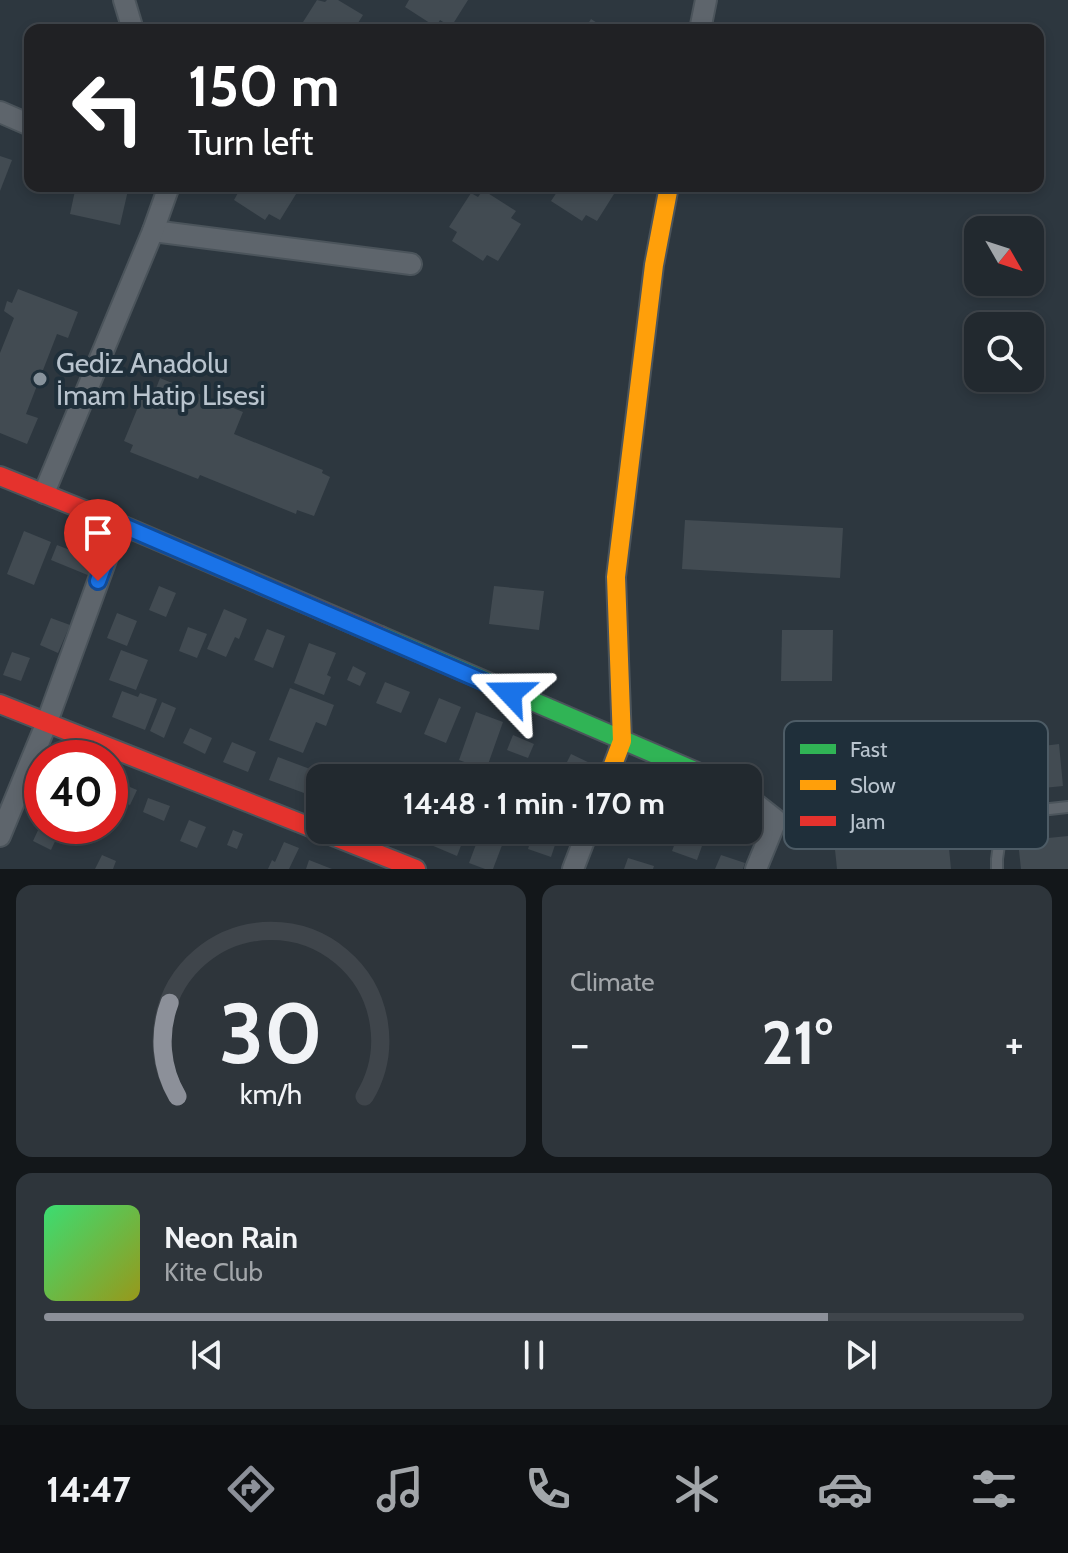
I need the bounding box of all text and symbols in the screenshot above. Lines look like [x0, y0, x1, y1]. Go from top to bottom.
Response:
text: 150 m [188, 52, 340, 120]
icon: left [56, 56, 160, 160]
text: Turn left [188, 120, 313, 164]
north arrow [964, 216, 1044, 296]
map controls [964, 216, 1044, 392]
button: search [964, 312, 1044, 392]
place label: Gediz Anadolu İmam Hatip Lisesi [56, 346, 265, 412]
marker: Gediz Anadolu İmam Hatip Lisesi [31, 370, 49, 388]
pin [64, 499, 132, 581]
icon: arrive [76, 511, 120, 555]
position arrow [468, 651, 552, 735]
legend [784, 721, 1048, 849]
text: Fast [850, 736, 888, 763]
speed limit sign: 40 [24, 740, 128, 844]
text: Slow [850, 772, 896, 799]
text: 14:48 · 1 min · 170 m [403, 785, 665, 822]
text: Jam [849, 808, 885, 835]
text: Climate [570, 966, 655, 998]
text: 30 [219, 983, 323, 1084]
text: 21° [761, 1006, 833, 1079]
text: − [570, 1017, 589, 1070]
text: + [1005, 1017, 1024, 1070]
text: km/h [240, 1076, 302, 1111]
text: Neon Rain [164, 1219, 298, 1256]
text: Kite Club [164, 1256, 263, 1288]
icon: previous [185, 1333, 229, 1377]
icon: pause [512, 1333, 556, 1377]
icon: next [839, 1333, 883, 1377]
icon: directions [223, 1461, 279, 1517]
icon: music [372, 1461, 428, 1517]
icon: phone [520, 1461, 576, 1517]
icon: climate [669, 1461, 725, 1517]
icon: car [817, 1461, 873, 1517]
icon: filters [966, 1461, 1022, 1517]
text: 14:47 [46, 1467, 131, 1511]

